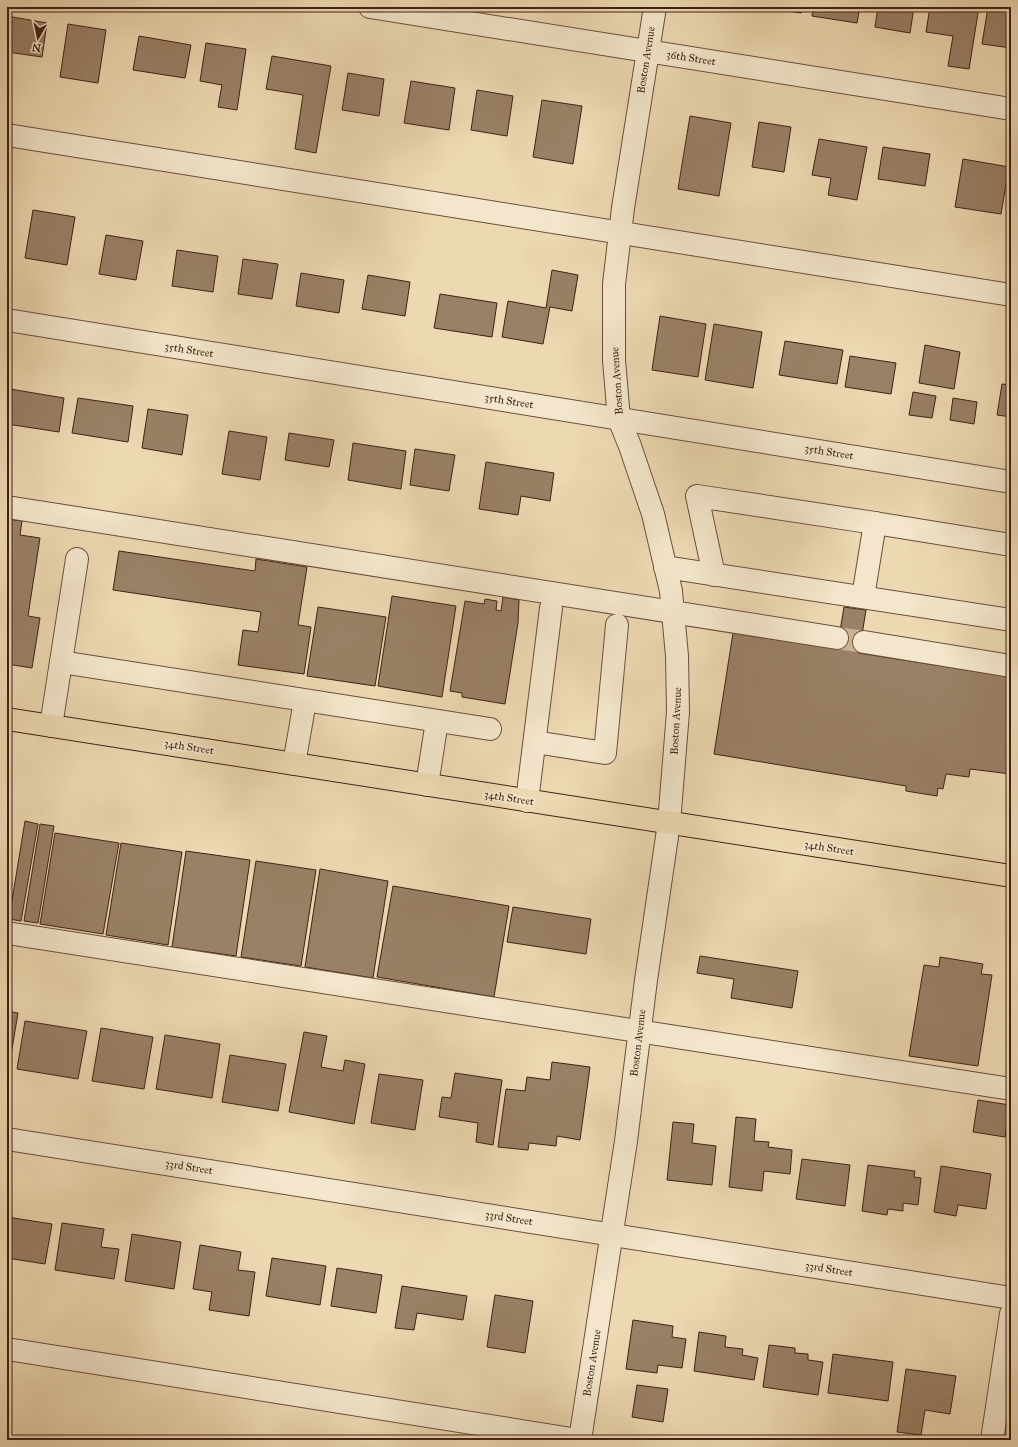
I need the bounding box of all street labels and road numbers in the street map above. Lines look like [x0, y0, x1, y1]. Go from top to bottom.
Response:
street label: Boston Avenue [634, 25, 658, 94]
street label: 36th Street [665, 48, 717, 68]
street label: 35th Street [164, 340, 214, 360]
street label: Boston Avenue [608, 346, 626, 415]
street label: 35th Street [484, 391, 534, 411]
street label: 35th Street [804, 442, 854, 462]
street label: Boston Avenue [668, 686, 684, 755]
street label: 34th Street [163, 737, 215, 757]
street label: 34th Street [483, 788, 535, 808]
street label: 34th Street [803, 838, 855, 858]
street label: Boston Avenue [627, 1008, 649, 1077]
street label: 33rd Street [164, 1157, 214, 1177]
street label: 33rd Street [484, 1208, 534, 1228]
street label: 33rd Street [804, 1259, 854, 1279]
street label: Boston Avenue [580, 1328, 604, 1397]

